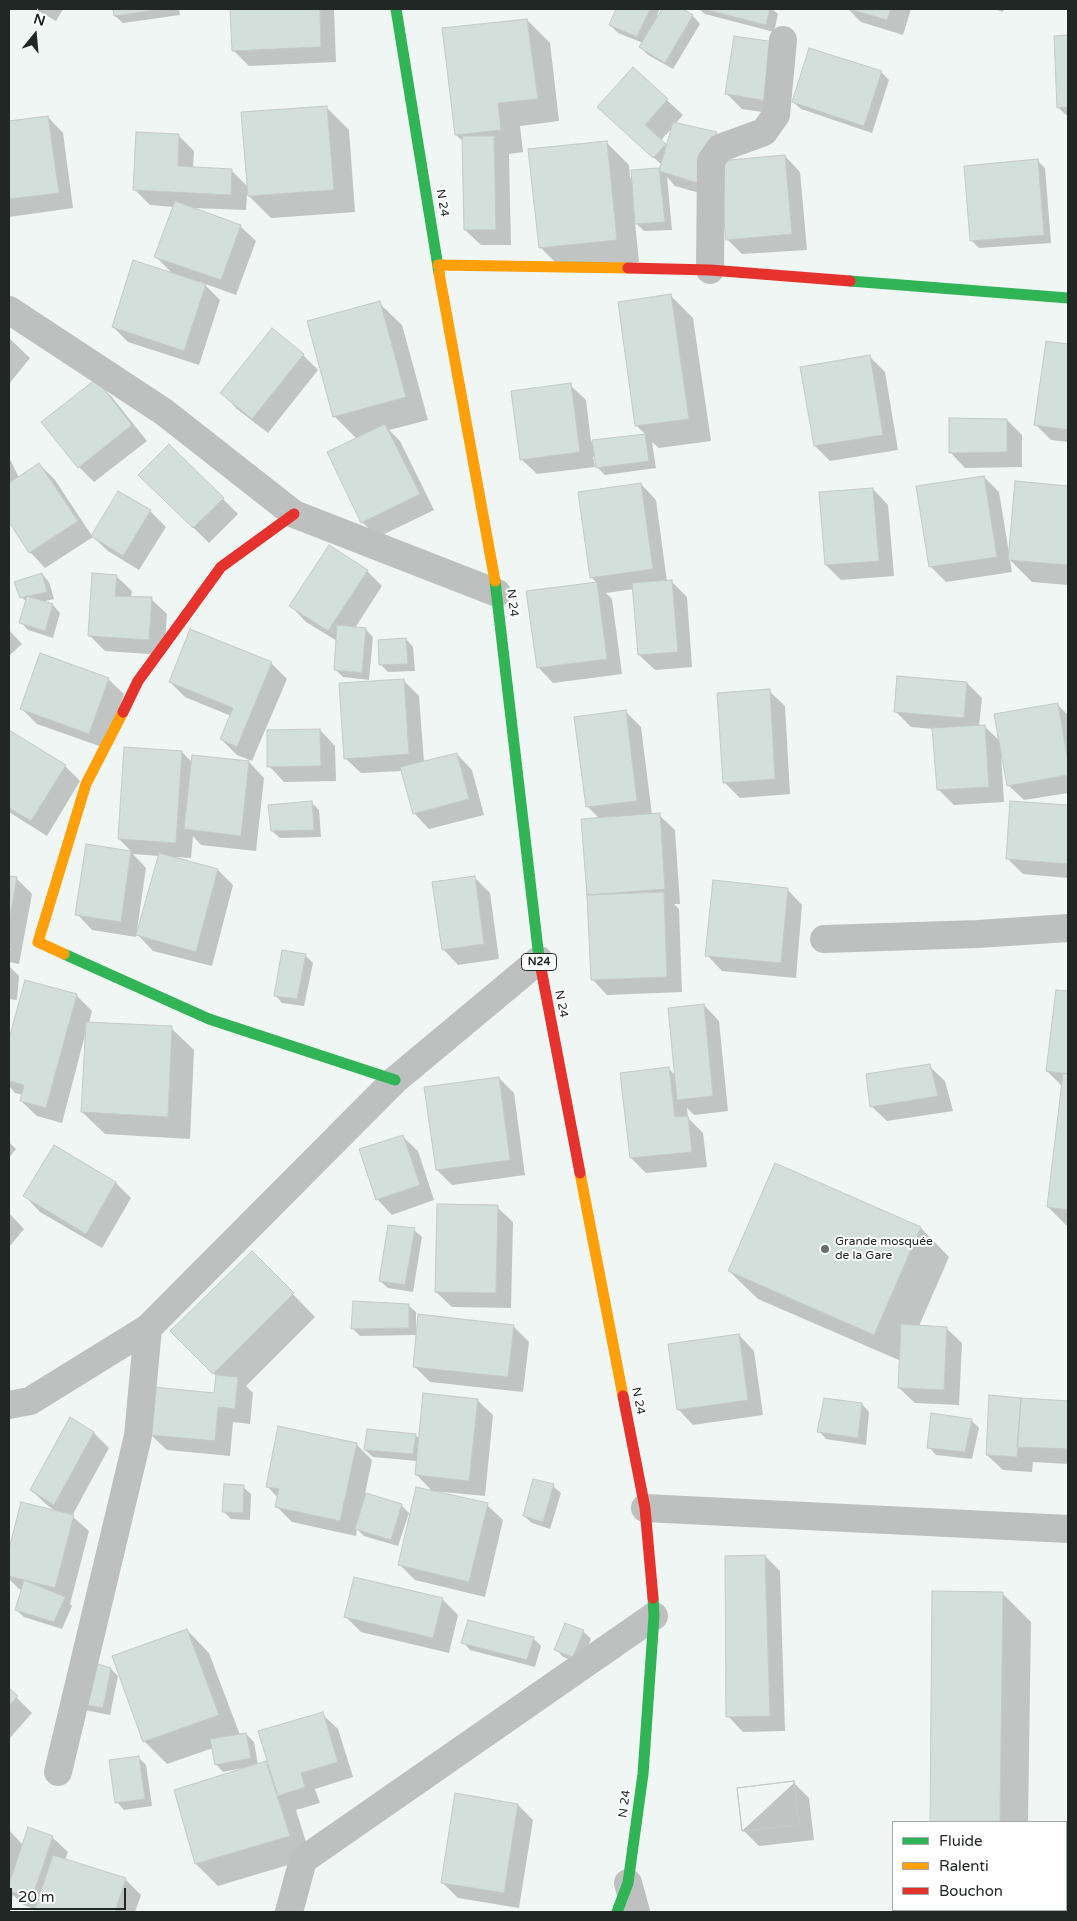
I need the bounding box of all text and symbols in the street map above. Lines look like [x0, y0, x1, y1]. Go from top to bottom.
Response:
north arrow [10, 10, 60, 60]
text: N [32, 10, 47, 30]
street label: N 24 [433, 188, 451, 218]
street label: N 24 [503, 588, 521, 618]
road number: N24 [522, 954, 556, 970]
street label: N 24 [551, 989, 571, 1019]
place label: Grande mosquée de la Gare [835, 1235, 933, 1263]
marker: Grande mosquée de la Gare [819, 1243, 831, 1255]
street label: N 24 [628, 1386, 648, 1416]
street label: N 24 [616, 1789, 634, 1819]
legend [892, 1821, 1067, 1911]
text: Fluide [939, 1832, 983, 1850]
text: Ralenti [939, 1857, 989, 1875]
scale bar [12, 1878, 129, 1910]
text: Bouchon [939, 1882, 1003, 1900]
text: 20 m [18, 1888, 55, 1906]

